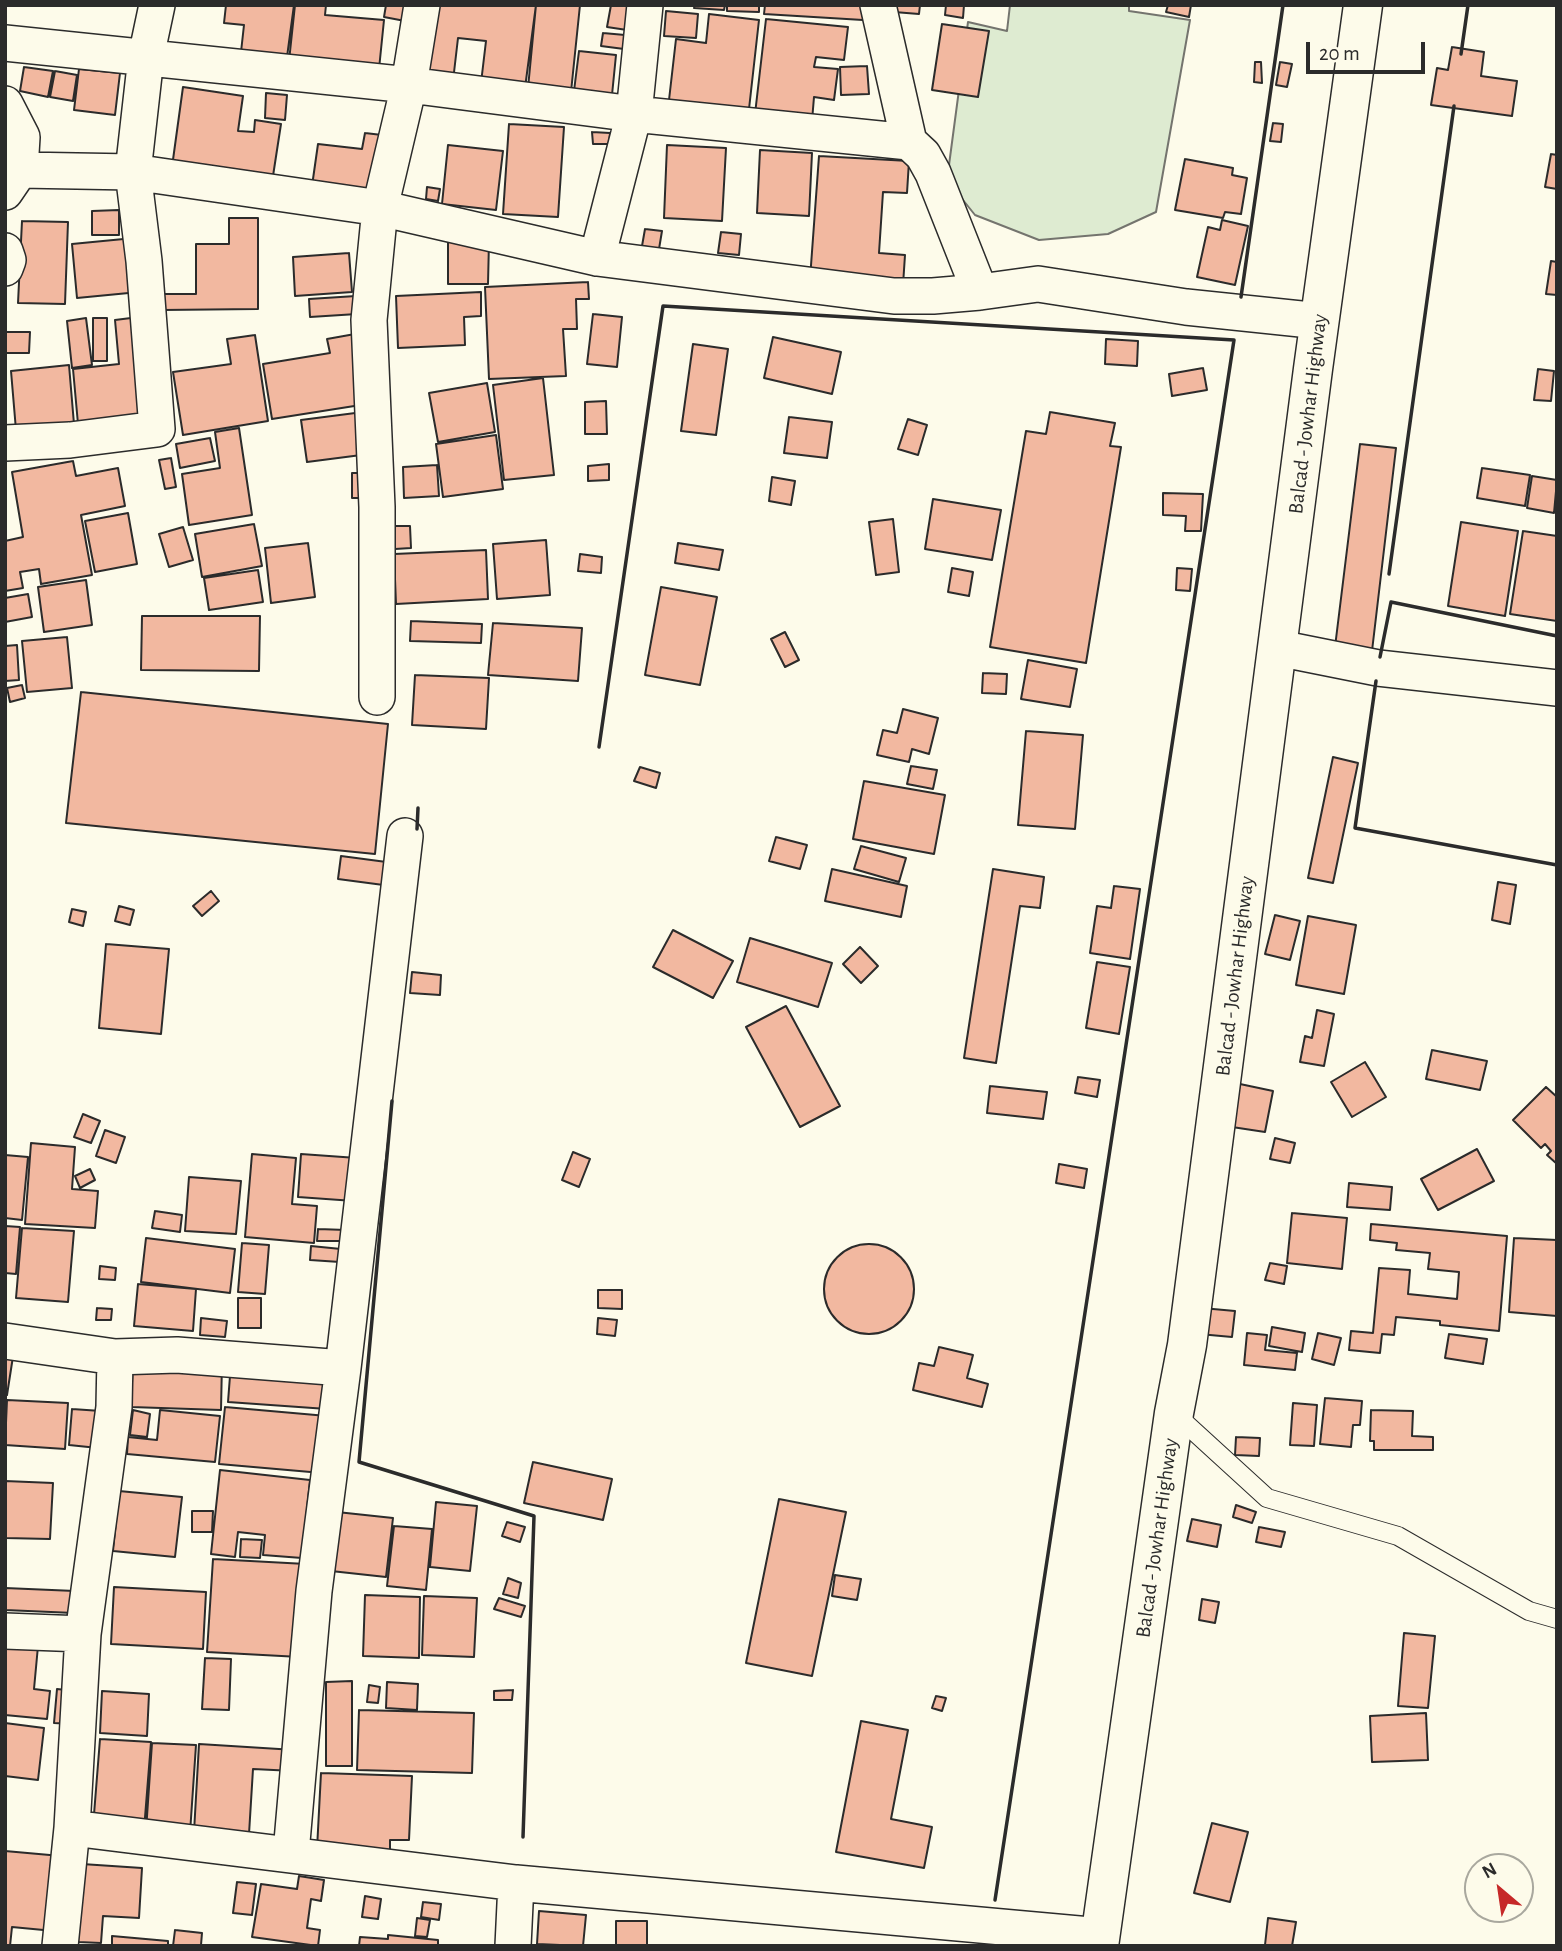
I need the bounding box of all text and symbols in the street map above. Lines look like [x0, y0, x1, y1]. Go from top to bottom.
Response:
scale bar [1310, 28, 1429, 72]
text: 20 m [1319, 43, 1360, 64]
street label: Balcad - Jowhar Highway [1283, 313, 1333, 515]
street label: Balcad - Jowhar Highway [1210, 875, 1260, 1077]
street label: Balcad - Jowhar Highway [1131, 1437, 1183, 1639]
north arrow [1464, 1853, 1534, 1923]
text: N [1479, 1859, 1500, 1882]

